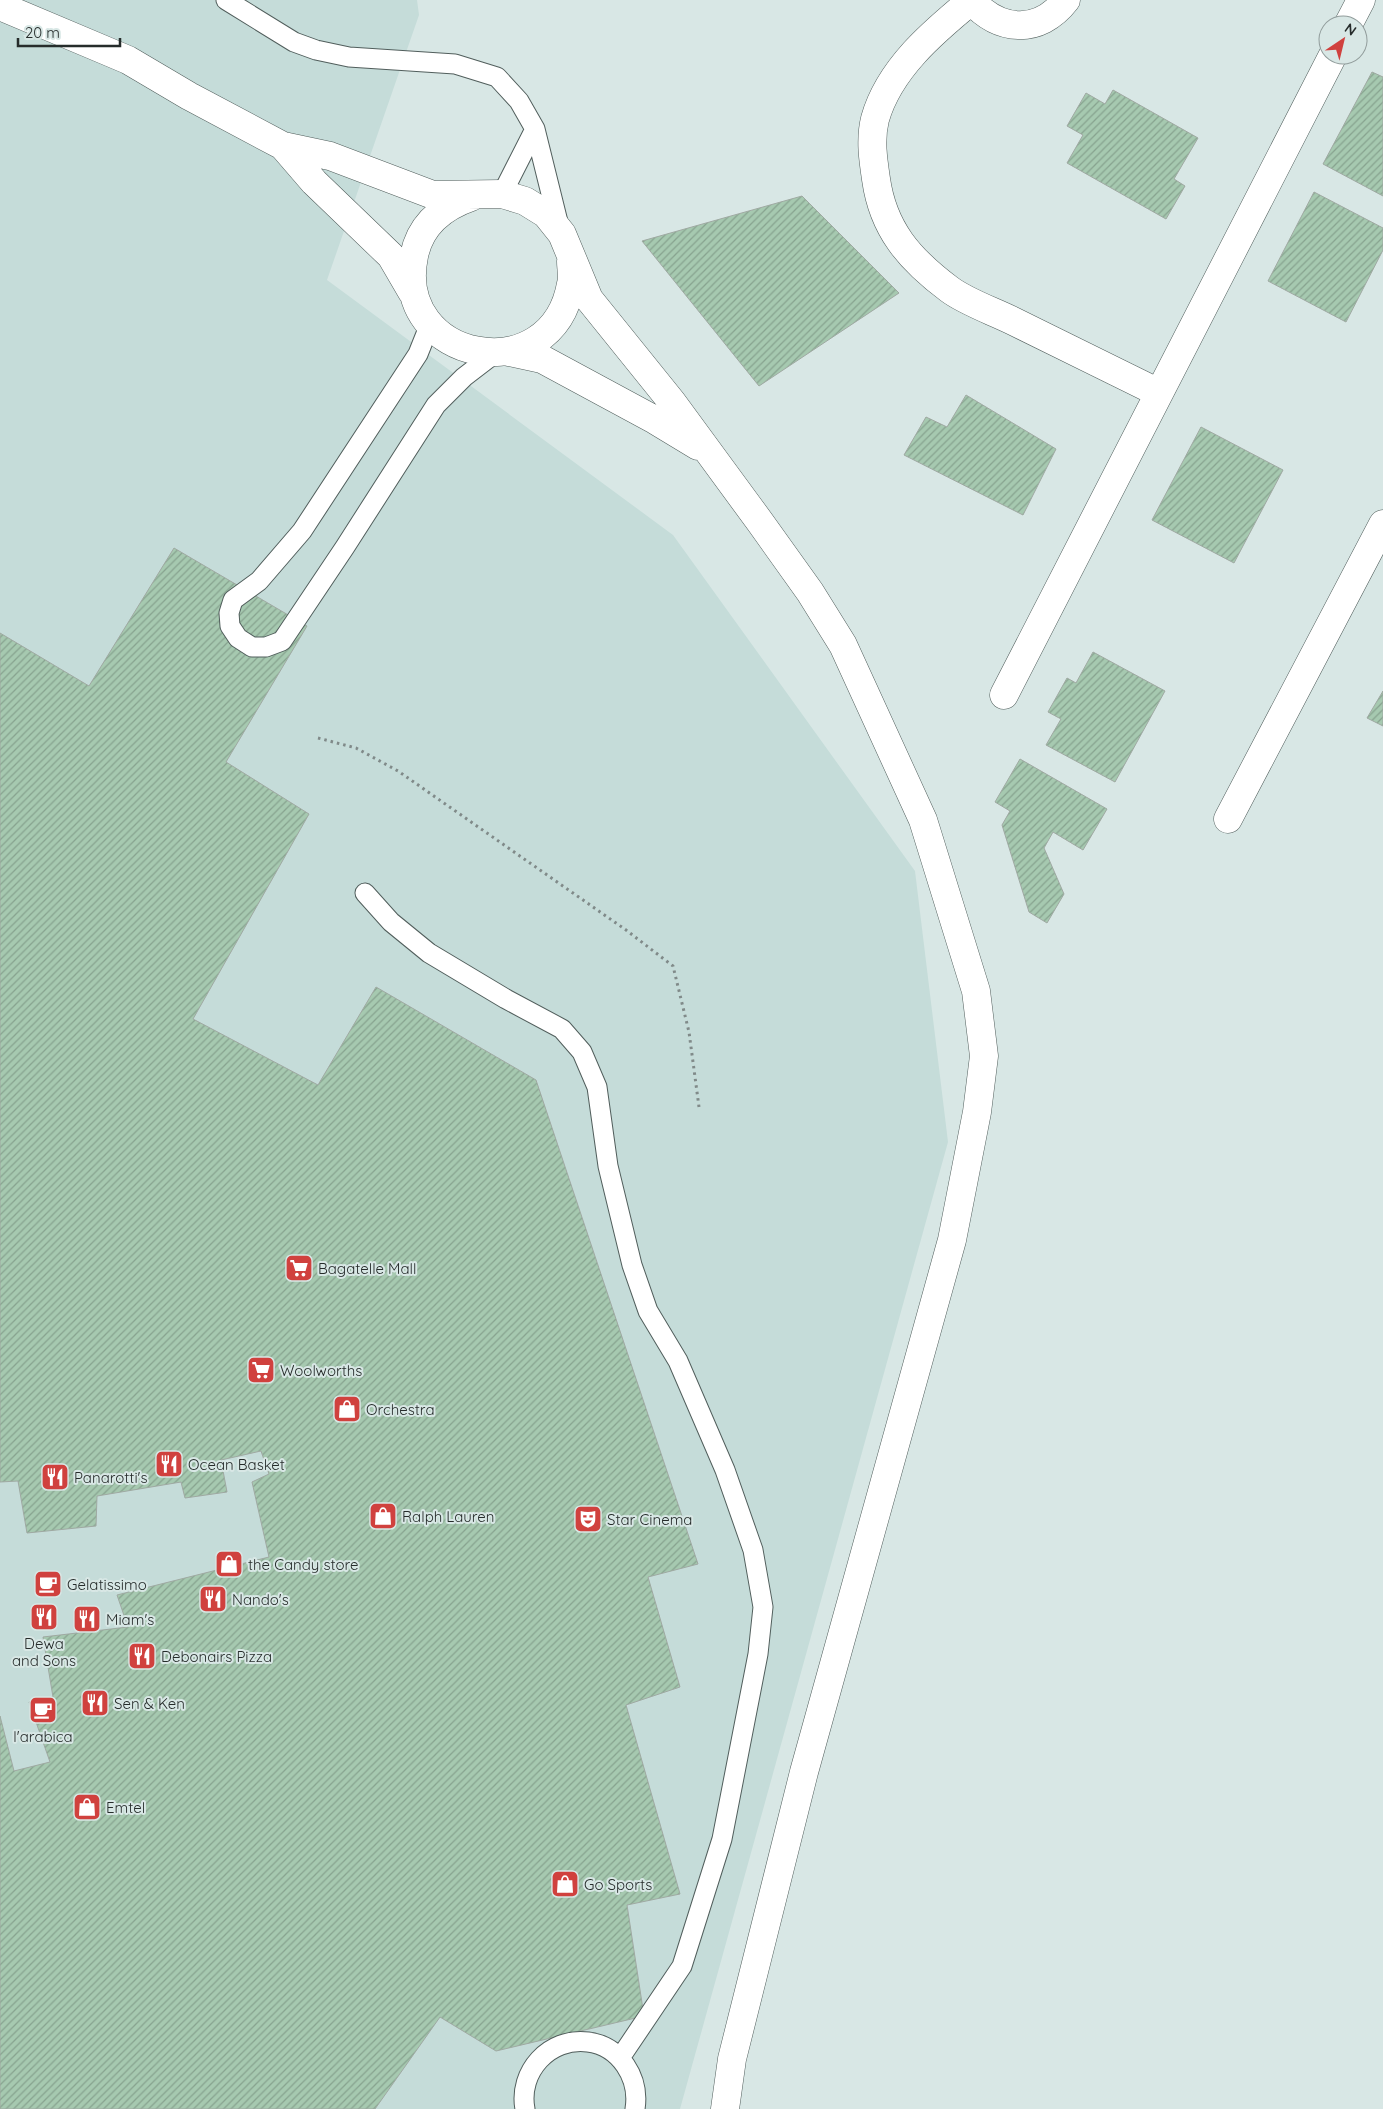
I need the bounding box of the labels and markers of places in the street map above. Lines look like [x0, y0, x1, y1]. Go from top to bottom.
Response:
supermarket icon: Bagatelle Mall [284, 1253, 314, 1283]
place label: Bagatelle Mall [318, 1259, 416, 1278]
supermarket icon: Woolworths [246, 1355, 276, 1385]
place label: Woolworths [280, 1361, 362, 1380]
shop icon: Orchestra [332, 1394, 362, 1424]
place label: Orchestra [366, 1400, 435, 1419]
restaurant icon: Ocean Basket [154, 1449, 184, 1479]
place label: Ocean Basket [188, 1455, 285, 1474]
restaurant icon: Panarotti's [40, 1462, 70, 1492]
place label: Panarotti's [74, 1468, 148, 1487]
shop icon: Ralph Lauren [368, 1501, 398, 1531]
theatre icon: Star Cinema [573, 1504, 603, 1534]
place label: Ralph Lauren [402, 1507, 494, 1526]
place label: Star Cinema [607, 1510, 692, 1529]
shop icon: the Candy store [214, 1549, 244, 1579]
place label: the Candy store [248, 1555, 358, 1574]
cafe icon: Gelatissimo [33, 1569, 63, 1599]
place label: Gelatissimo [67, 1575, 147, 1594]
restaurant icon: Nando's [198, 1584, 228, 1614]
place label: Nando's [232, 1590, 289, 1609]
restaurant icon: Dewa and Sons [29, 1602, 59, 1632]
restaurant icon: Miam's [72, 1604, 102, 1634]
place label: Miam's [106, 1610, 154, 1629]
place label: Dewa and Sons [12, 1634, 76, 1670]
restaurant icon: Debonairs Pizza [127, 1641, 157, 1671]
place label: Debonairs Pizza [161, 1647, 272, 1666]
restaurant icon: Sen & Ken [80, 1688, 110, 1718]
place label: Sen & Ken [114, 1694, 185, 1713]
cafe icon: l'arabica [28, 1695, 58, 1725]
place label: l'arabica [13, 1727, 73, 1746]
shop icon: Emtel [72, 1792, 102, 1822]
place label: Emtel [106, 1798, 145, 1817]
shop icon: Go Sports [550, 1869, 580, 1899]
place label: Go Sports [584, 1875, 652, 1894]

